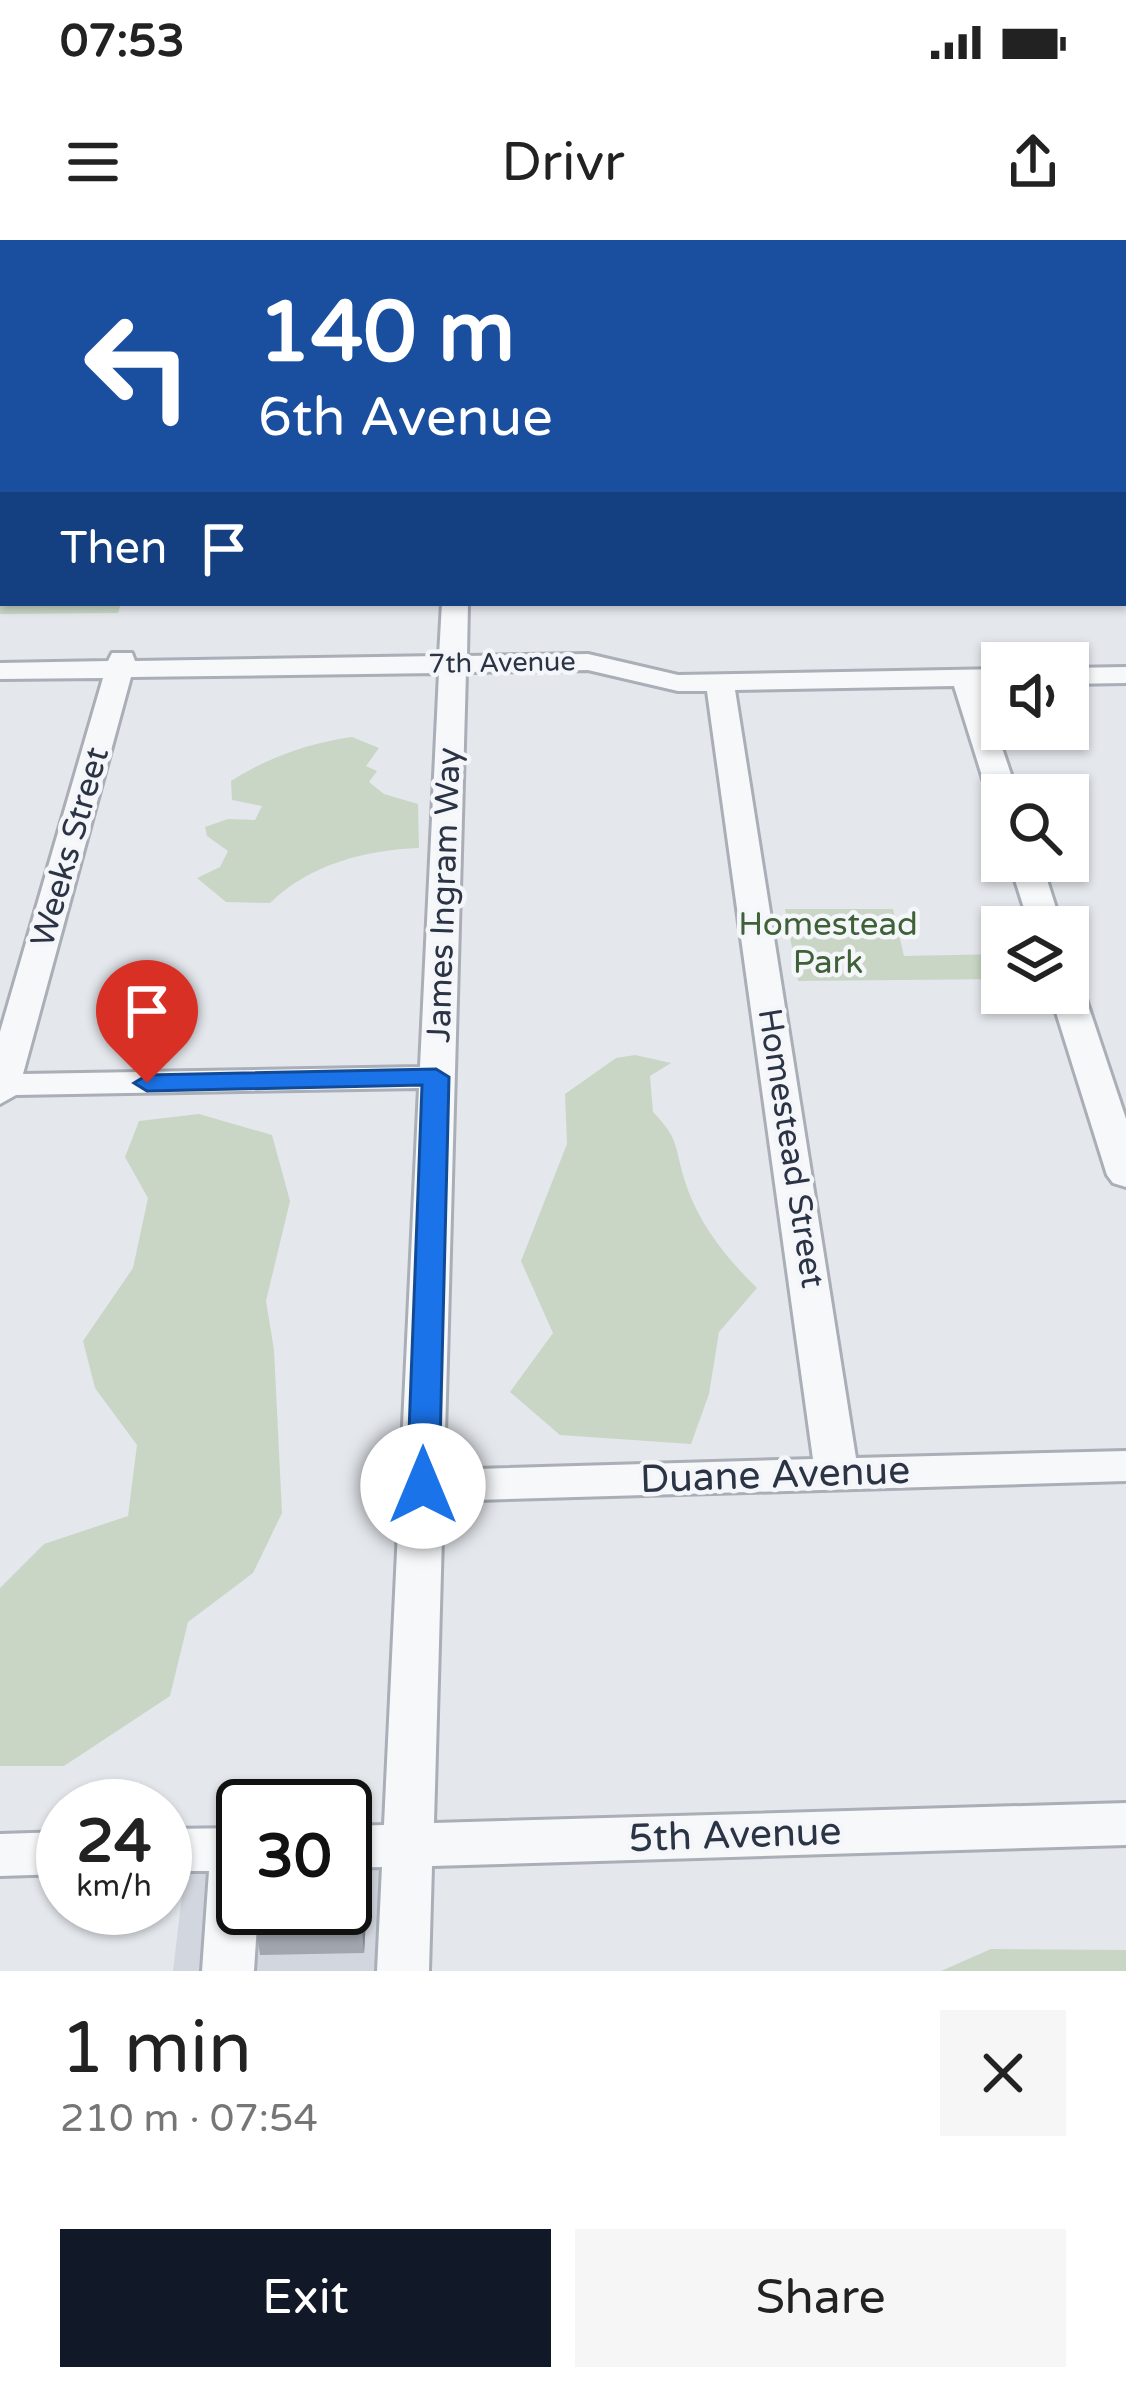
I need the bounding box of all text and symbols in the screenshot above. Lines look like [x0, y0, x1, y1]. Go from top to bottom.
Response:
text: 07:53 [60, 15, 185, 69]
icon: menu [60, 129, 126, 195]
icon: share [1000, 129, 1066, 195]
text: Drivr [501, 130, 625, 195]
text: 140 m [258, 283, 515, 384]
icon: left [60, 288, 216, 444]
text: 6th Avenue [258, 385, 553, 450]
icon: arrive [191, 516, 257, 582]
text: Then [60, 522, 167, 576]
map controls [981, 642, 1089, 1014]
button: sound [981, 642, 1089, 750]
street label: 7th Avenue [428, 645, 576, 681]
street label: Weeks Street [23, 743, 117, 951]
street label: James Ingram Way [419, 747, 469, 1043]
button: search [981, 774, 1089, 882]
park label: Homestead Park [738, 905, 918, 982]
button: layers [981, 906, 1089, 1014]
pin [96, 960, 198, 1083]
icon: arrive [114, 978, 180, 1044]
street label: Homestead Street [750, 1005, 832, 1291]
position arrow [360, 1423, 486, 1549]
street label: Duane Avenue [639, 1447, 911, 1503]
speed limit sign: 30 [216, 1779, 372, 1935]
text: 24 [76, 1806, 152, 1878]
street label: 5th Avenue [628, 1808, 842, 1862]
text: km/h [76, 1868, 152, 1905]
text: 1 min [60, 2006, 252, 2093]
button: close [940, 2010, 1066, 2136]
text: 210 m · 07:54 [60, 2095, 318, 2142]
button: Exit [60, 2229, 551, 2367]
button: Share [575, 2229, 1066, 2367]

